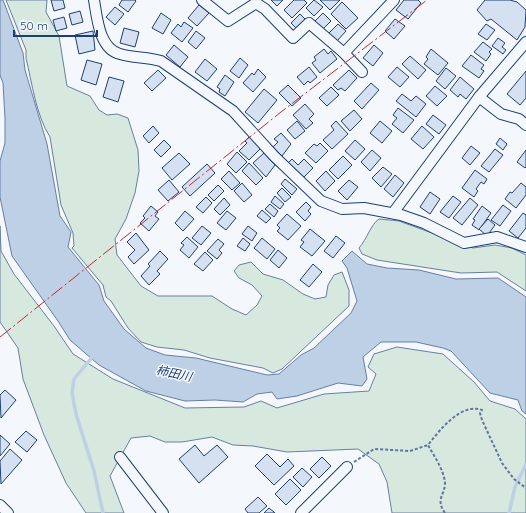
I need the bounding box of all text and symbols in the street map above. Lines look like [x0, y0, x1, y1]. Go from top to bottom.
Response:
scale bar [14, 12, 97, 38]
text: 50 m [20, 18, 48, 33]
water label: 柿田川 [155, 362, 195, 384]

